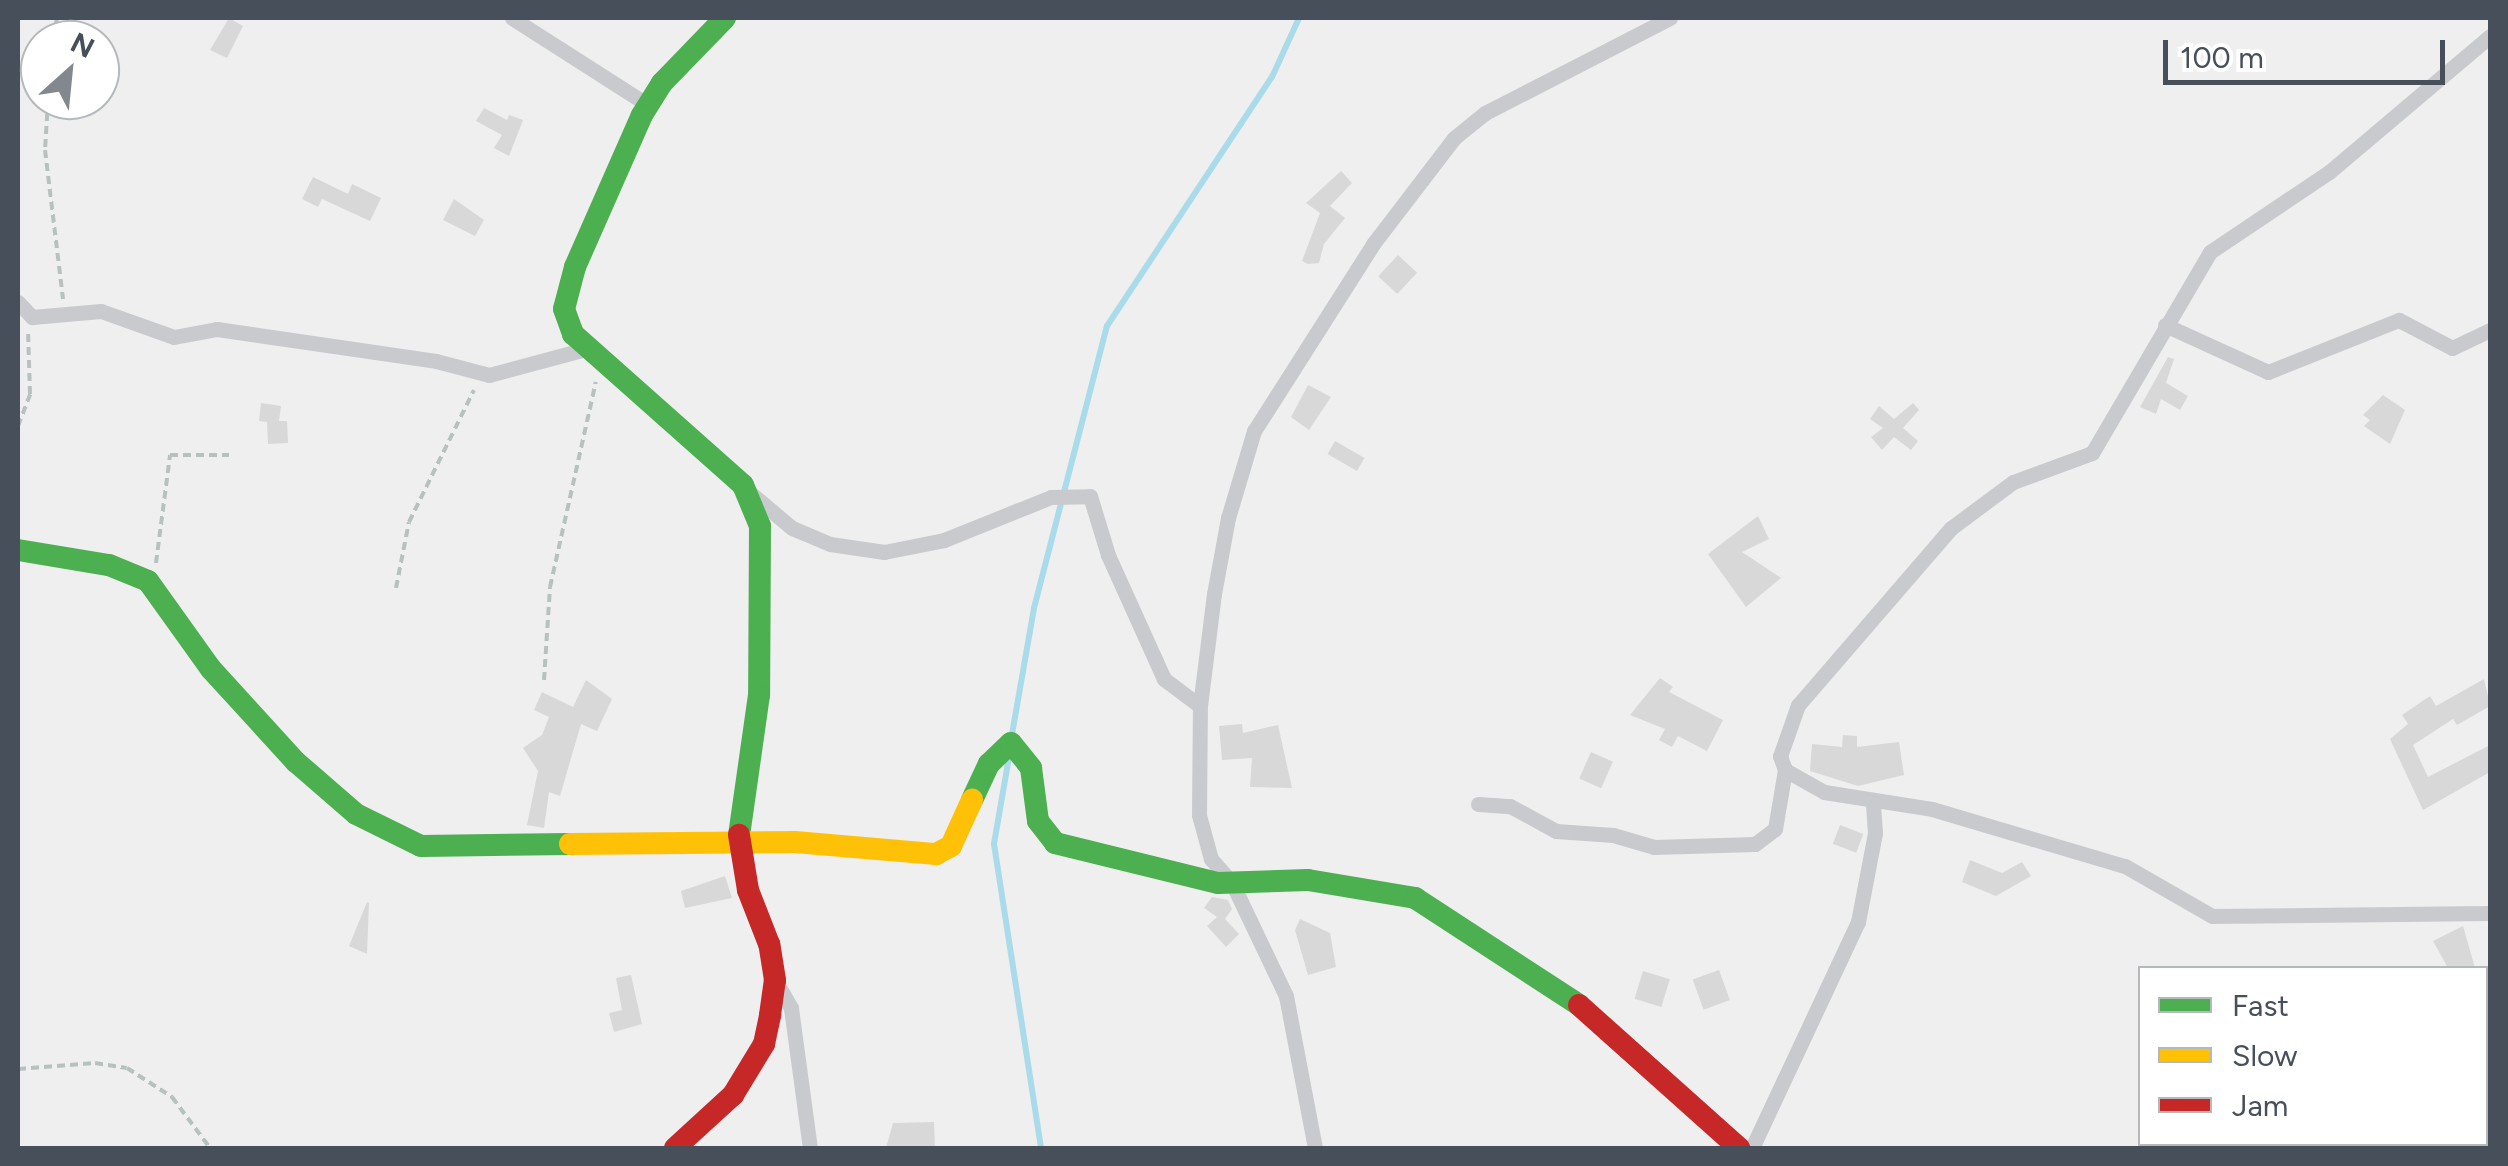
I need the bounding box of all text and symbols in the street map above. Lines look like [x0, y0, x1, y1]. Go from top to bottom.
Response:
north arrow [20, 20, 120, 120]
scale bar [2168, 20, 2450, 82]
text: N [65, 25, 100, 65]
text: 100 m [2180, 39, 2264, 76]
legend [2138, 966, 2488, 1146]
text: Fast [2232, 987, 2289, 1024]
text: Slow [2232, 1037, 2298, 1074]
text: Jam [2232, 1087, 2288, 1124]

